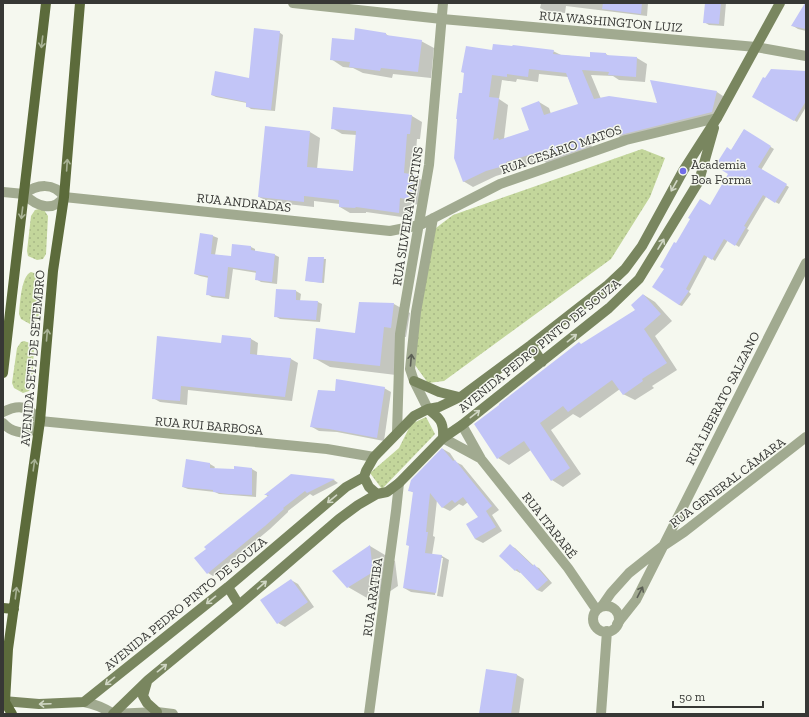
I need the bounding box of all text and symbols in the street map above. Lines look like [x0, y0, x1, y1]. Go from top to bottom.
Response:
street label: RUA WASHINGTON LUIZ [539, 8, 684, 35]
one-way arrow [38, 35, 46, 48]
street label: RUA CESÁRIO MATOS [499, 122, 624, 177]
street label: RUA SILVEIRA MARTINS [389, 145, 426, 287]
place label: Academia Boa Forma [691, 157, 752, 187]
one-way arrow [63, 159, 70, 172]
marker: Academia Boa Forma [678, 166, 688, 176]
one-way arrow [670, 180, 678, 192]
street label: RUA ANDRADAS [196, 190, 292, 215]
one-way arrow [18, 206, 26, 219]
one-way arrow [657, 238, 665, 250]
street label: AVENIDA SETE DE SETEMBRO [17, 269, 48, 447]
street label: AVENIDA PEDRO PINTO DE SOUZA [455, 275, 624, 415]
one-way arrow [44, 329, 51, 342]
street label: RUA LIBERATO SALZANO [682, 329, 763, 467]
one-way arrow [567, 333, 578, 342]
one-way arrow [408, 354, 415, 367]
one-way arrow [469, 410, 480, 419]
street label: RUA RUI BARBOSA [154, 413, 264, 438]
street label: RUA GENERAL CÂMARA [667, 434, 788, 531]
one-way arrow [30, 459, 38, 472]
street label: RUA ITARARÉ [519, 489, 580, 562]
one-way arrow [327, 494, 338, 503]
street label: AVENIDA PEDRO PINTO DE SOUZA [101, 533, 270, 673]
street label: RUA ARATIBA [360, 556, 386, 638]
one-way arrow [257, 581, 267, 590]
one-way arrow [636, 586, 644, 598]
one-way arrow [12, 587, 20, 600]
one-way arrow [206, 596, 217, 605]
one-way arrow [157, 664, 168, 672]
one-way arrow [104, 677, 115, 686]
scale bar [673, 683, 763, 709]
text: 50 m [679, 690, 706, 704]
one-way arrow [39, 700, 52, 708]

